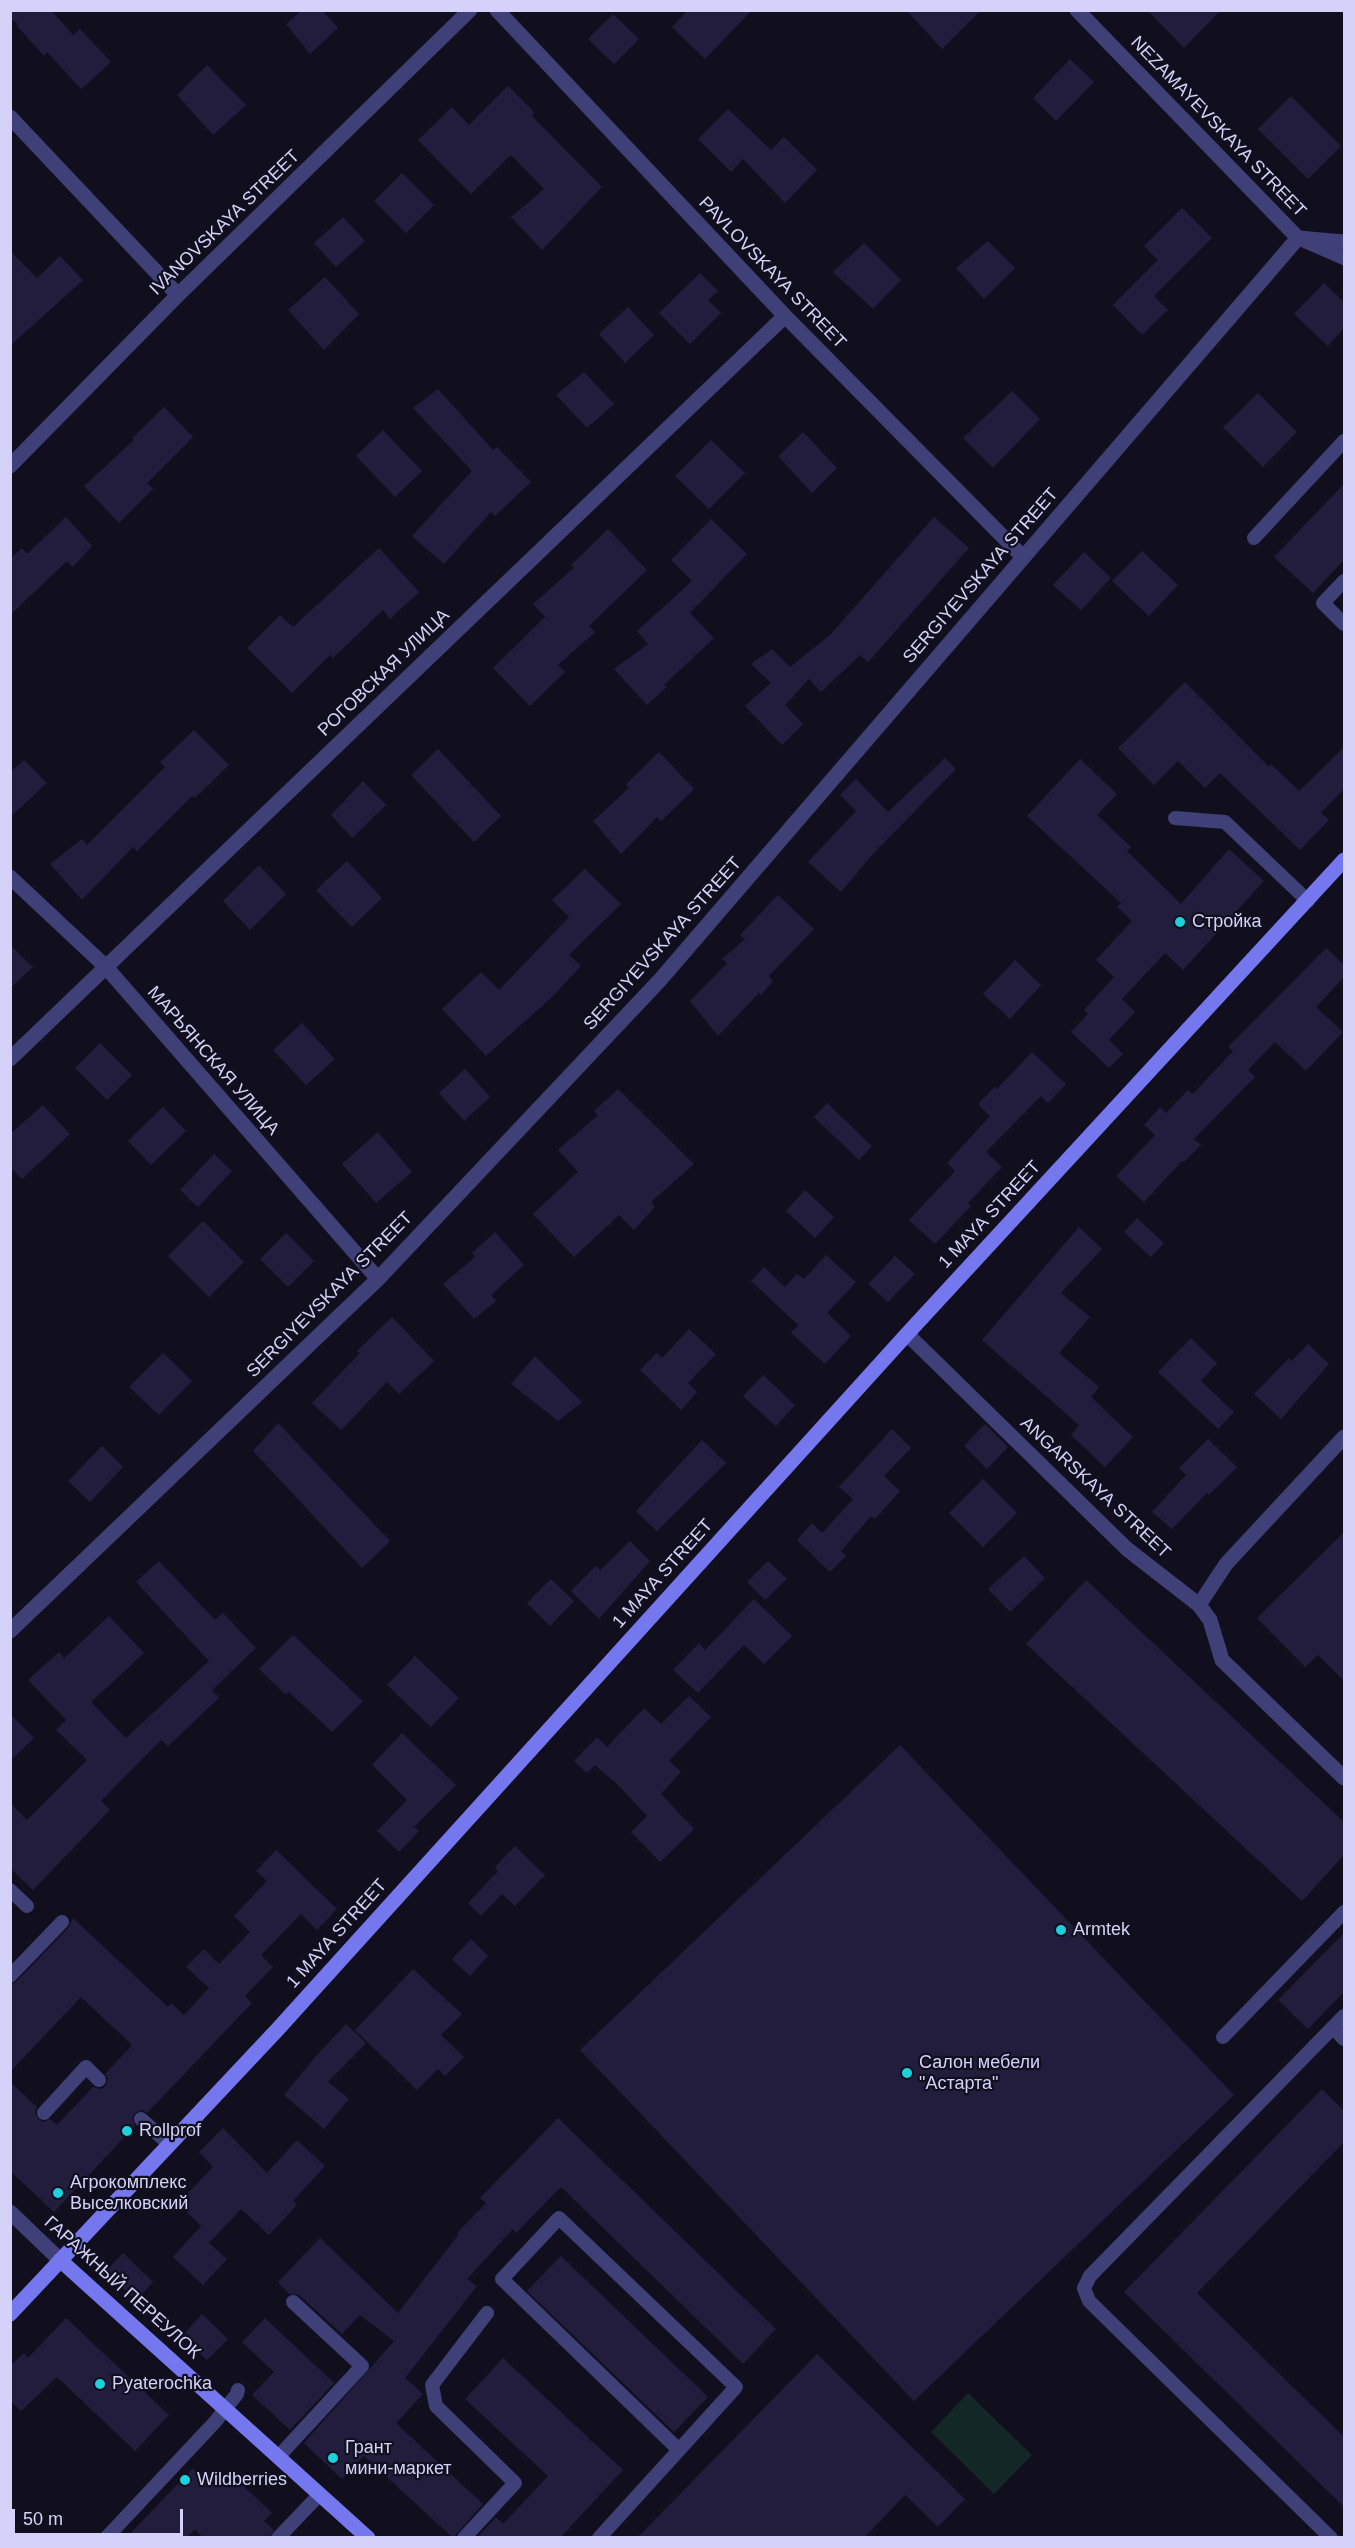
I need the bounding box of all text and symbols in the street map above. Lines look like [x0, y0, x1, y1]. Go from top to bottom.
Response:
street label: NEZAMAYEVSKAYA STREET [1126, 32, 1310, 222]
street label: IVANOVSKAYA STREET [146, 146, 304, 300]
street label: PAVLOVSKAYA STREET [694, 193, 850, 353]
street label: SERGIYEVSKAYA STREET [899, 484, 1063, 668]
street label: РОГОВСКАЯ УЛИЦА [314, 605, 454, 741]
street label: SERGIYEVSKAYA STREET [580, 853, 746, 1035]
place label: Стройка [1192, 911, 1262, 933]
marker: Стройка [1173, 915, 1187, 929]
street label: МАРЬЯНСКАЯ УЛИЦА [142, 982, 284, 1140]
street label: 1 MAYA STREET [935, 1157, 1045, 1273]
street label: SERGIYEVSKAYA STREET [243, 1208, 417, 1382]
street label: ANGARSKAYA STREET [1015, 1413, 1175, 1563]
street label: 1 MAYA STREET [608, 1515, 718, 1633]
street label: 1 MAYA STREET [282, 1875, 392, 1993]
place label: Armtek [1073, 1919, 1130, 1941]
marker: Armtek [1054, 1923, 1068, 1937]
place label: Салон мебели "Астарта" [919, 2052, 1040, 2094]
marker: Салон мебели "Астарта" [900, 2066, 914, 2080]
place label: Rollprof [139, 2120, 201, 2142]
marker: Rollprof [120, 2124, 134, 2138]
place label: Агрокомплекс Выселковский [70, 2172, 188, 2214]
marker: Агрокомплекс Выселковский [51, 2186, 65, 2200]
street label: ГАРАЖНЫЙ ПЕРЕУЛОК [39, 2212, 205, 2364]
place label: Pyaterochka [112, 2373, 212, 2395]
marker: Pyaterochka [93, 2377, 107, 2391]
place label: Грант мини-маркет [345, 2437, 452, 2480]
marker: Грант мини-маркет [326, 2451, 340, 2465]
place label: Wildberries [197, 2469, 287, 2491]
marker: Wildberries [178, 2473, 192, 2487]
scale bar [15, 2497, 186, 2535]
text: 50 m [23, 2509, 63, 2529]

